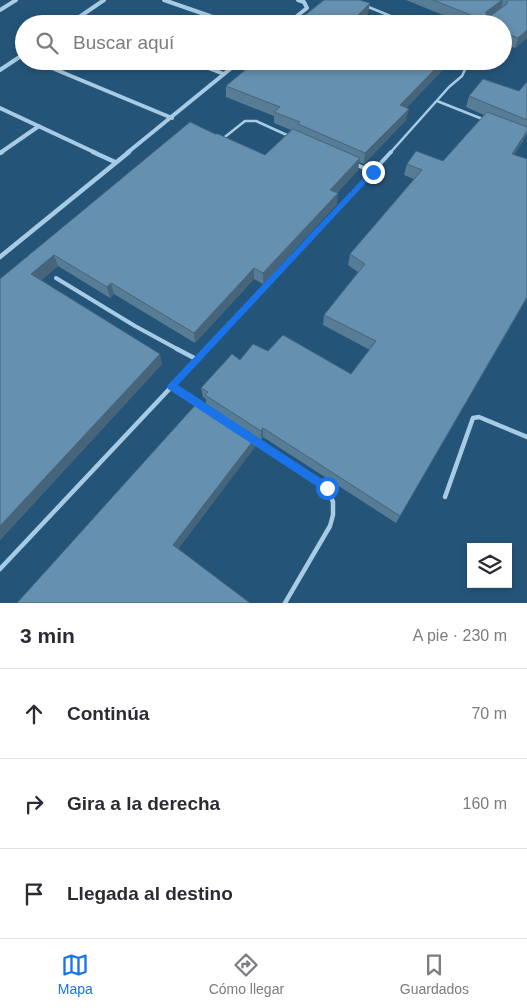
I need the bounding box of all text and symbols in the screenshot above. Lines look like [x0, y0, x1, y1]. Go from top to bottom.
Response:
search box [15, 15, 512, 70]
icon: search [33, 29, 61, 57]
text: Buscar aquí [73, 32, 174, 53]
route end [362, 161, 385, 184]
route start [316, 477, 339, 500]
map controls [467, 543, 512, 588]
button: layers [467, 543, 512, 588]
text: 3 min [20, 624, 75, 647]
text: A pie · 230 m [413, 627, 507, 644]
icon: ahead [20, 700, 48, 728]
text: Continúa [67, 703, 149, 724]
text: 70 m [471, 705, 507, 722]
icon: right [20, 790, 48, 818]
text: Gira a la derecha [67, 793, 220, 814]
text: 160 m [463, 795, 507, 812]
icon: arrive [20, 880, 48, 908]
text: Llegada al destino [67, 883, 233, 904]
tab: Mapa [58, 951, 93, 997]
tab: Cómo llegar [209, 951, 284, 997]
tab: Guardados [400, 951, 469, 997]

